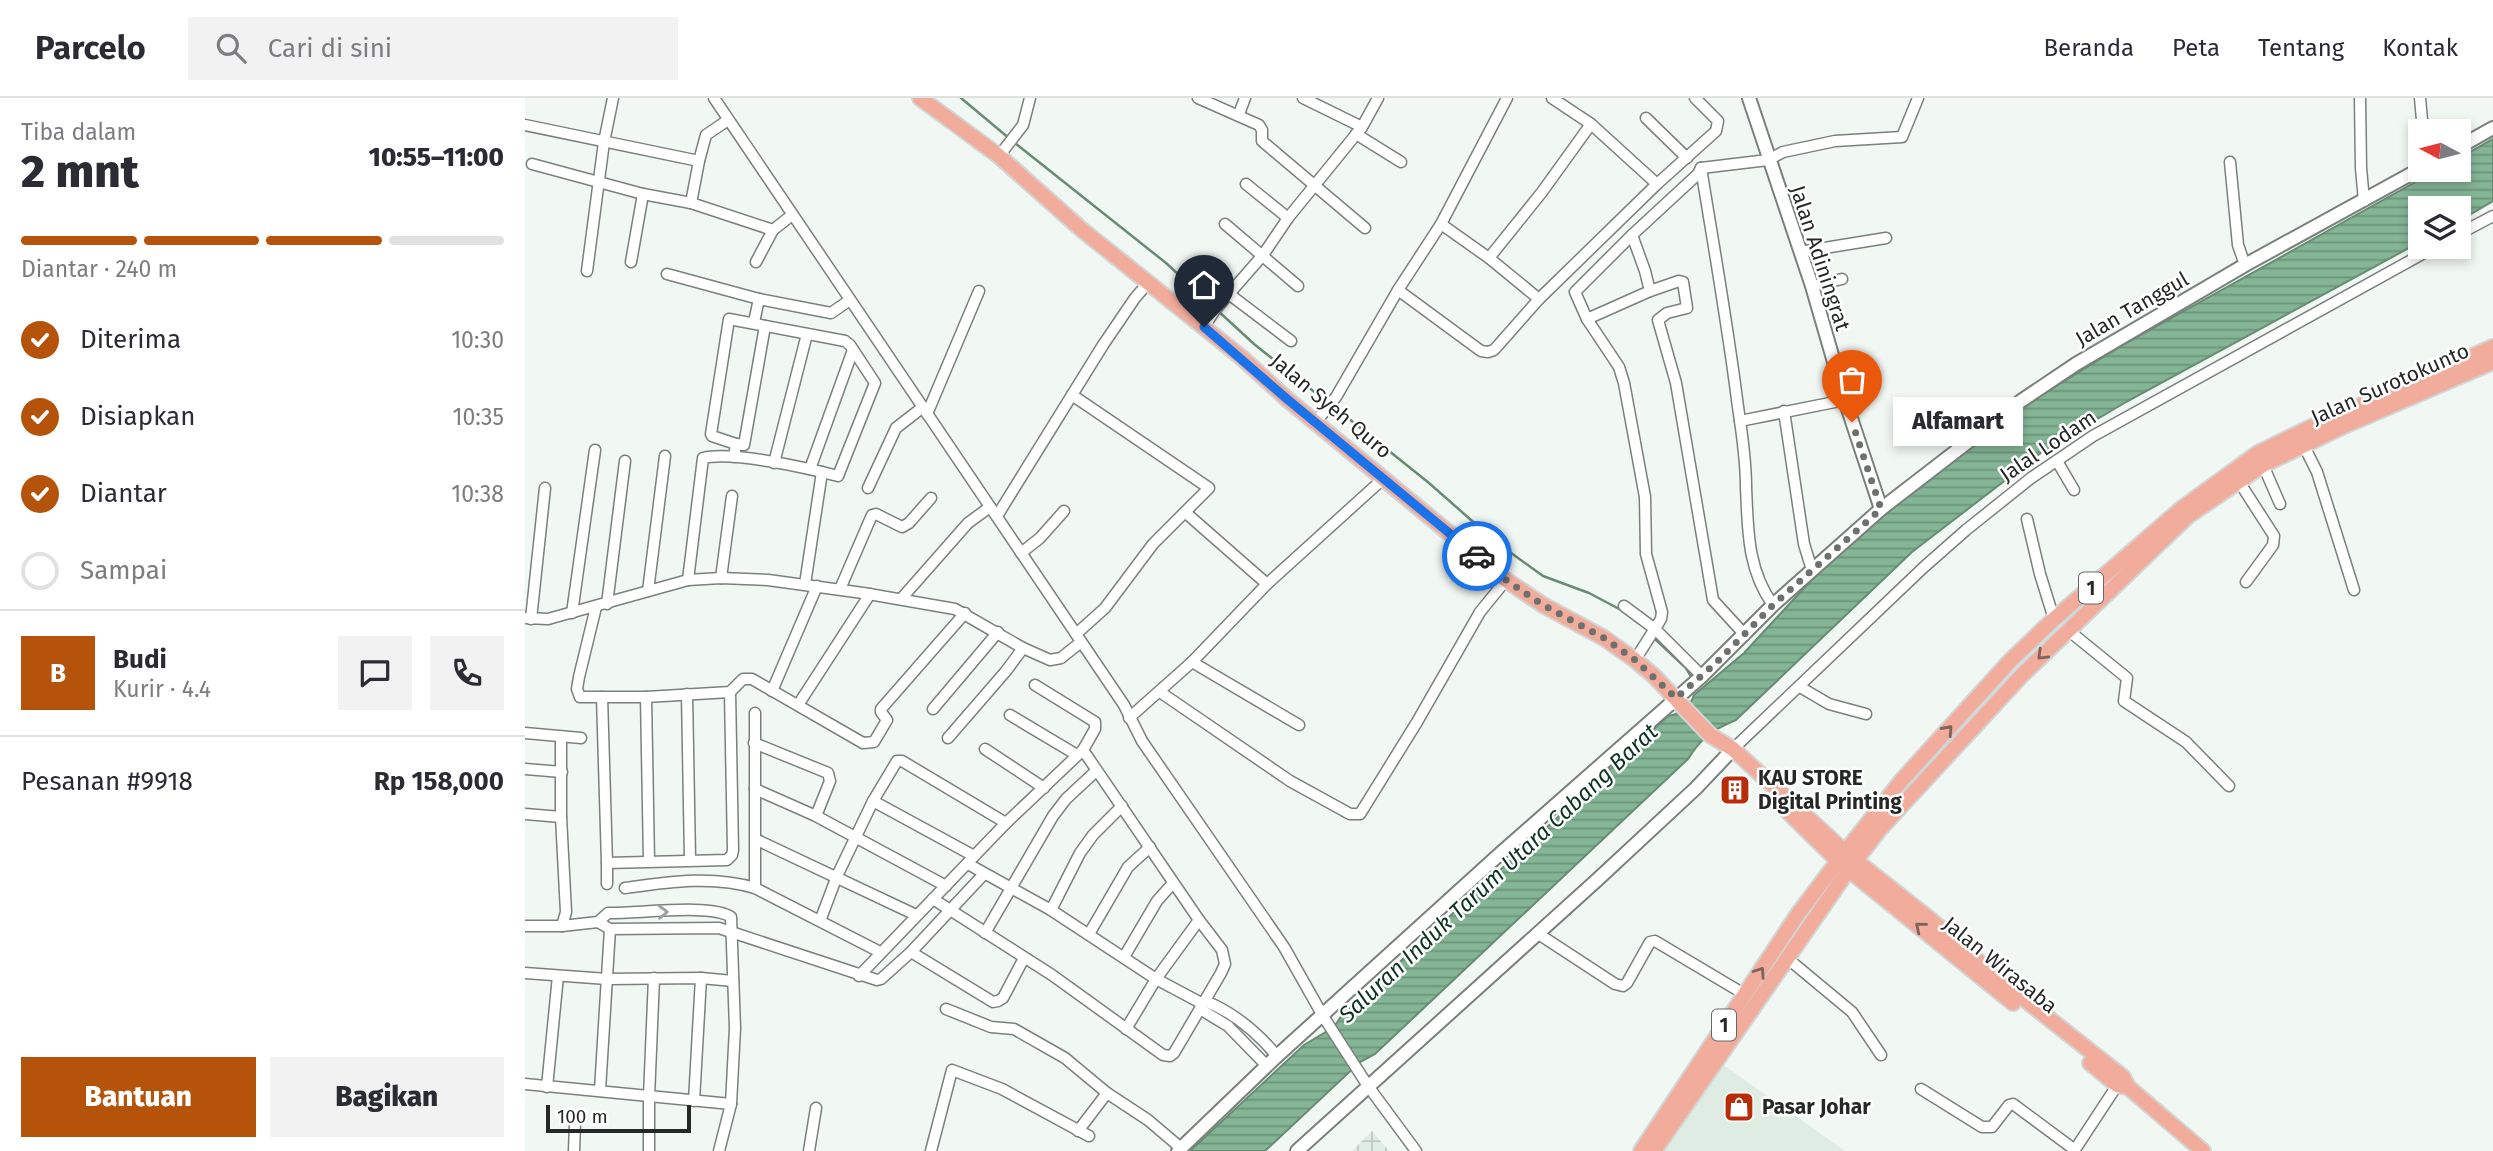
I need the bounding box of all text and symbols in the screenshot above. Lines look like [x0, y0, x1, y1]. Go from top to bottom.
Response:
search box [188, 17, 678, 80]
text: Parcelo [35, 28, 146, 68]
icon: search [212, 29, 250, 67]
text: Cari di sini [268, 33, 392, 64]
text: Beranda [2043, 34, 2134, 62]
text: Peta [2172, 34, 2220, 62]
text: Tentang [2258, 34, 2344, 62]
text: Kontak [2382, 34, 2458, 62]
text: Tiba dalam [21, 118, 136, 146]
north arrow [2408, 119, 2471, 182]
map controls [2408, 119, 2471, 259]
text: 10:55–11:00 [369, 142, 504, 173]
text: 2 mnt [21, 144, 139, 199]
street label: Jalan Adiningrat [1784, 182, 1856, 334]
button: layers [2408, 196, 2471, 259]
text: Diantar · 240 m [21, 255, 177, 283]
pin [1174, 255, 1234, 327]
icon: home [1185, 266, 1223, 304]
street label: Jalan Tanggul [2071, 266, 2193, 352]
icon: check [21, 321, 59, 359]
text: Diterima [80, 324, 181, 355]
text: 10:30 [451, 326, 504, 354]
street label: Jalan Surotokunto [2307, 337, 2473, 431]
street label: Jalan Syeh Quro [1265, 348, 1397, 464]
pin [1822, 350, 1882, 422]
icon: bag [1833, 361, 1871, 399]
icon: check [21, 398, 59, 436]
callout: Alfamart [1894, 398, 2023, 446]
text: Disiapkan [80, 401, 195, 432]
text: 10:35 [452, 403, 504, 431]
street label: Jalal Lodam [1995, 404, 2101, 488]
text: Alfamart [1912, 407, 2004, 435]
icon: check [21, 475, 59, 513]
text: Diantar [80, 478, 167, 509]
text: 10:38 [451, 480, 504, 508]
courier [1442, 521, 1512, 591]
icon: car [1458, 537, 1496, 575]
text: Sampai [80, 555, 167, 586]
road number: 1 [2079, 573, 2103, 603]
button: chat [338, 636, 412, 710]
button: phone [430, 636, 504, 710]
text: Budi [113, 644, 167, 675]
one-way arrow [2038, 646, 2051, 659]
text: B [50, 658, 66, 689]
text: Kurir · 4.4 [113, 675, 211, 703]
water label: Saluran Induk Tarum Utara Cabang Barat [1332, 717, 1664, 1029]
one-way arrow [1940, 725, 1952, 738]
place label: KAU STORE Digital Printing [1758, 765, 1902, 815]
text: Pesanan #9918 [21, 766, 193, 797]
text: Rp 158,000 [374, 766, 504, 797]
building icon: KAU STORE Digital Printing [1718, 773, 1752, 807]
one-way arrow [658, 904, 669, 919]
street label: Jalan Wirasaba [1938, 911, 2062, 1019]
one-way arrow [1915, 923, 1928, 935]
one-way arrow [1752, 966, 1765, 979]
road number: 1 [1712, 1009, 1736, 1040]
button: Bantuan [21, 1057, 256, 1137]
button: Bagikan [270, 1057, 504, 1137]
shop icon: Pasar Johar [1722, 1090, 1756, 1124]
place label: Pasar Johar [1762, 1094, 1871, 1120]
scale bar [546, 1102, 691, 1134]
text: 100 m [557, 1105, 608, 1128]

